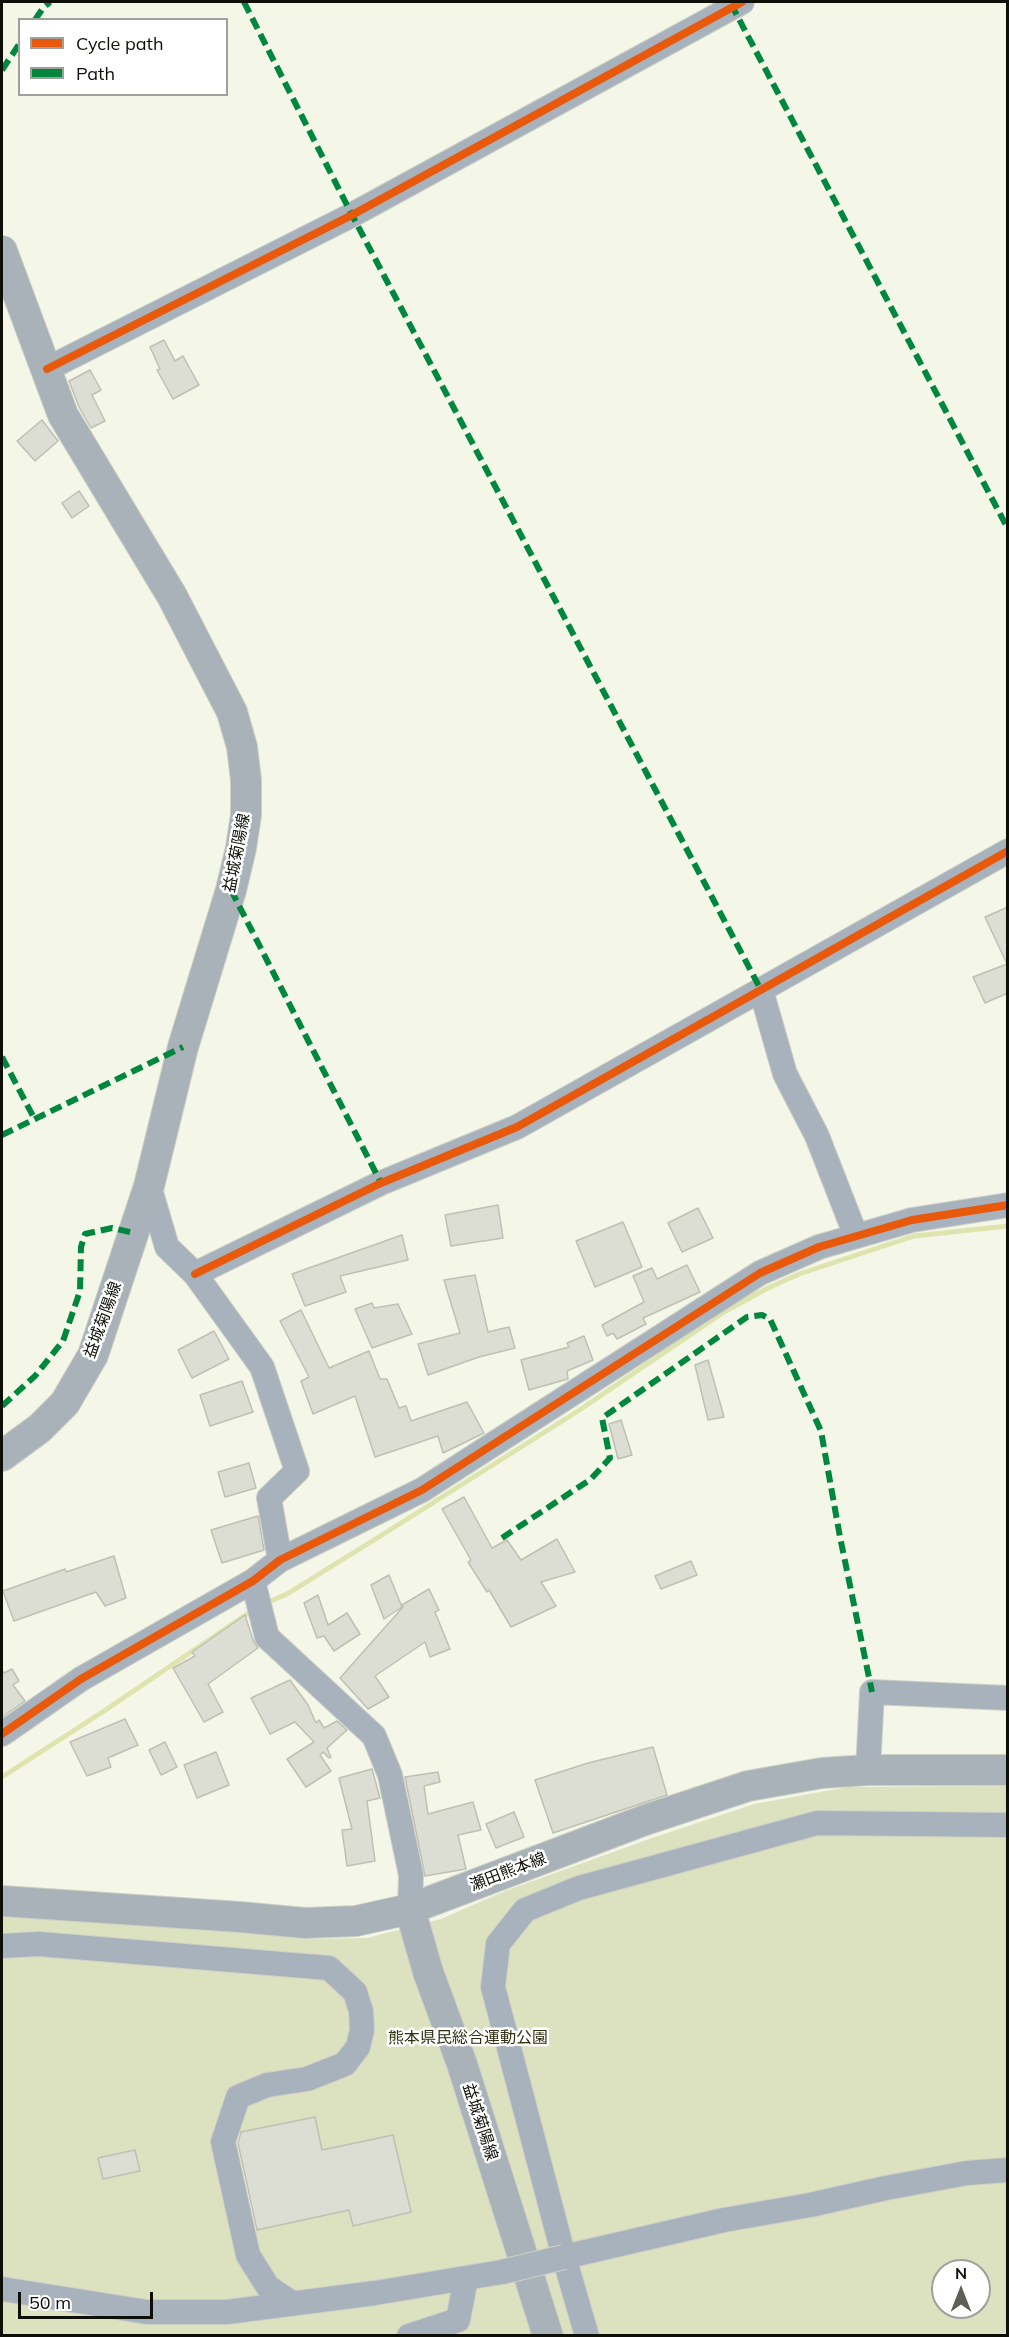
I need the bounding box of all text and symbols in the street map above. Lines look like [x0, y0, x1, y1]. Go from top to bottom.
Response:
legend [18, 18, 228, 96]
text: Cycle path [76, 32, 163, 55]
text: Path [76, 62, 115, 85]
street label: 益城菊陽線 [220, 812, 254, 894]
street label: 益城菊陽線 [80, 1279, 126, 1361]
street label: 瀬田熊本線 [467, 1849, 549, 1895]
park label: 熊本県民総合運動公園 [388, 2028, 548, 2048]
street label: 益城菊陽線 [459, 2081, 501, 2163]
north arrow [931, 2259, 991, 2319]
text: N [955, 2263, 967, 2283]
scale bar [21, 2280, 156, 2318]
text: 50 m [29, 2291, 71, 2314]

